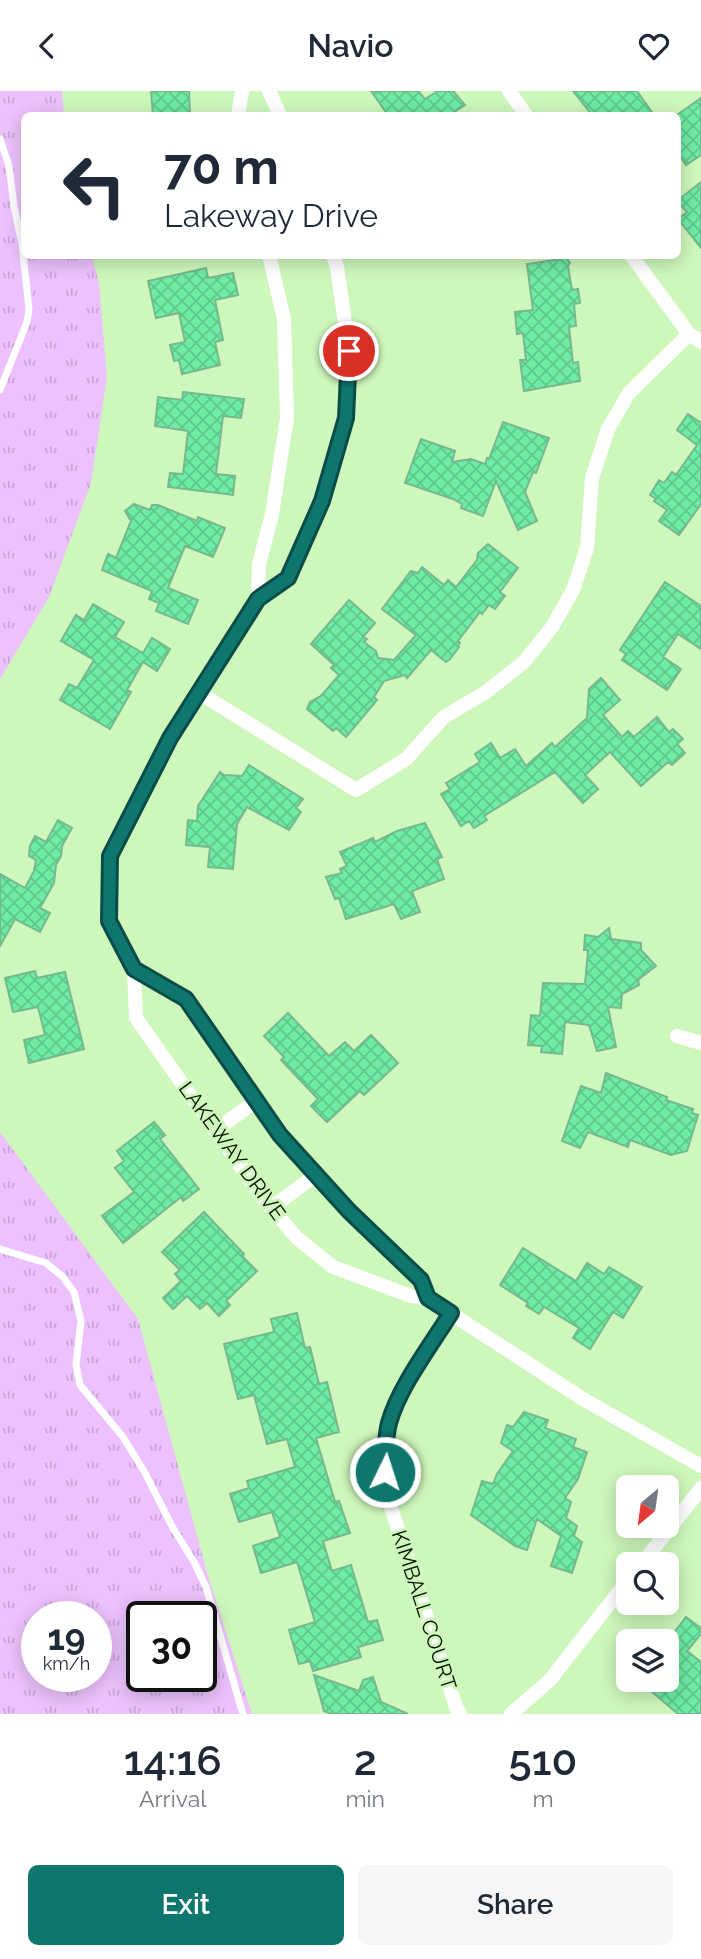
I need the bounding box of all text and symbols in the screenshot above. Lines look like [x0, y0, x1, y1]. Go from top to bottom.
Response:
icon: back [28, 27, 66, 65]
text: Navio [307, 27, 394, 64]
icon: heart [635, 27, 673, 65]
text: 70 m [164, 138, 279, 195]
icon: left [49, 140, 140, 231]
text: Lakeway Drive [164, 197, 378, 234]
pin [319, 321, 379, 381]
icon: arrive [330, 332, 368, 370]
street label: LAKEWAY DRIVE [174, 1077, 291, 1225]
position arrow [348, 1435, 422, 1509]
north arrow [616, 1475, 679, 1538]
map controls [616, 1475, 679, 1692]
street label: KIMBALL COURT [387, 1527, 462, 1693]
button: search [616, 1552, 679, 1615]
speed limit sign: 30 [126, 1601, 217, 1692]
text: 19 [48, 1617, 85, 1658]
button: layers [616, 1629, 679, 1692]
text: km/h [43, 1653, 90, 1674]
text: 14:16 [124, 1736, 222, 1785]
text: 2 [354, 1736, 377, 1785]
text: 510 [509, 1736, 577, 1785]
text: Arrival [139, 1785, 206, 1812]
text: min [345, 1785, 385, 1812]
text: m [532, 1785, 554, 1812]
button: Exit [28, 1865, 344, 1945]
button: Share [358, 1865, 673, 1945]

